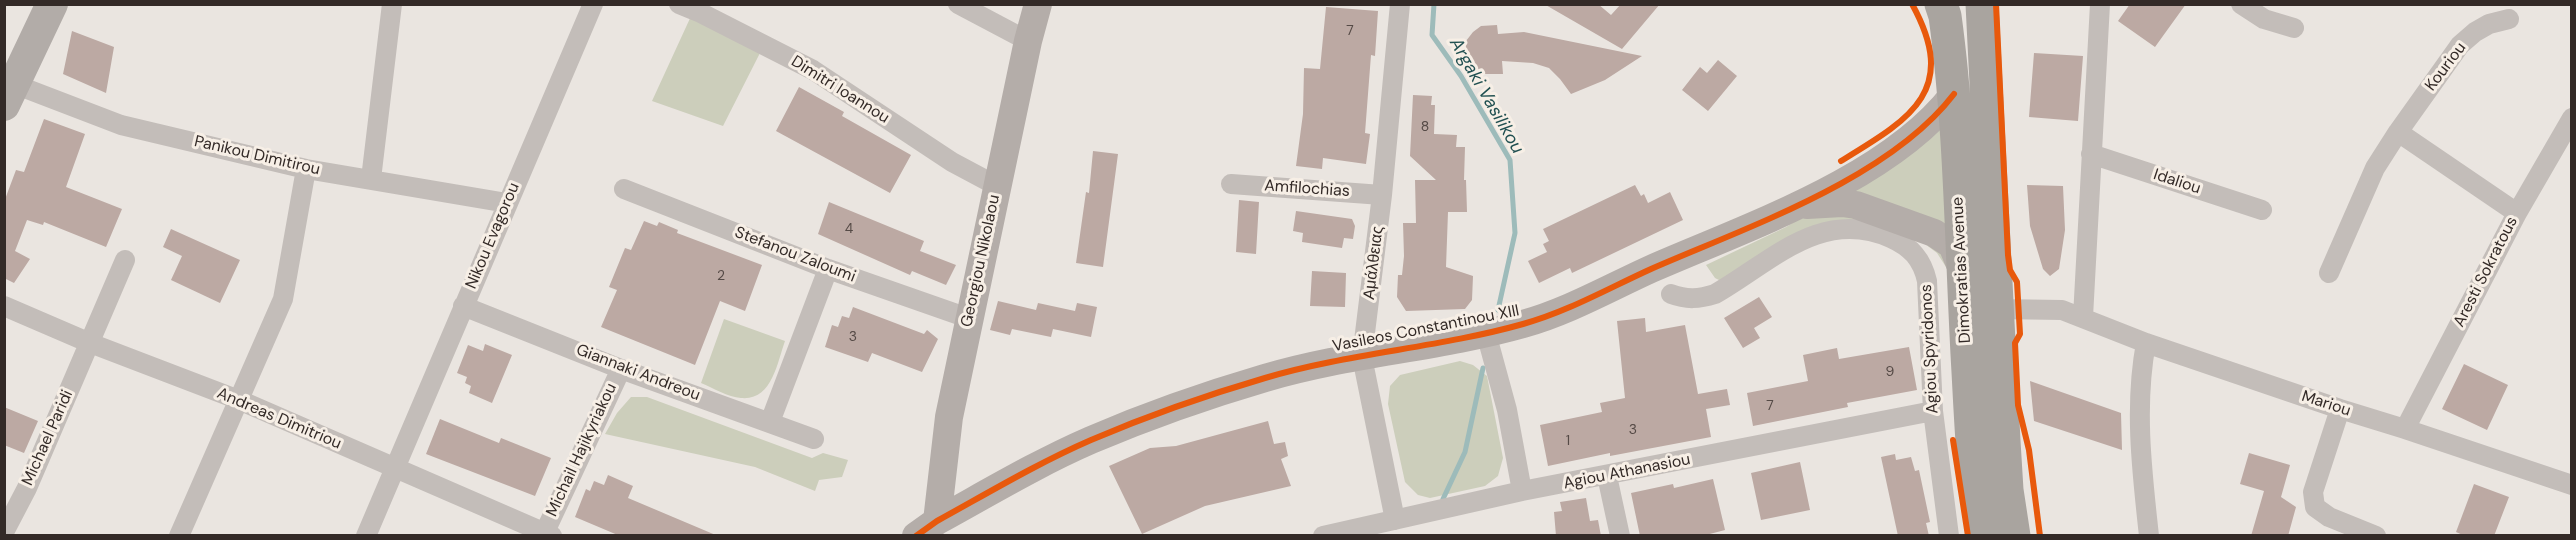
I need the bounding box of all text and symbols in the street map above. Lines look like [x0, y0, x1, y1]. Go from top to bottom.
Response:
house number: 7 [1346, 23, 1354, 39]
water label: Argaki Vasilikou [1444, 34, 1528, 158]
street label: Kouriou [2422, 39, 2470, 95]
street label: Dimitri Ioannou [787, 52, 893, 128]
house number: 8 [1421, 119, 1429, 135]
street label: Panikou Dimitirou [192, 132, 322, 180]
street label: Idaliou [2151, 165, 2203, 199]
street label: Amfilochias [1263, 176, 1351, 202]
street label: Nikou Evagorou [462, 180, 524, 292]
street label: Georgiou Nikolaou [958, 193, 1004, 329]
street label: Dimokratias Avenue [1949, 196, 1975, 344]
street label: Aresti Sokratous [2450, 214, 2522, 330]
house number: 4 [845, 221, 853, 237]
street label: Stefanou Zaloumi [732, 223, 858, 287]
street label: Αμάλθειας [1360, 225, 1388, 301]
house number: 2 [717, 268, 725, 284]
street label: Agiou Spyridonos [1917, 284, 1943, 414]
street label: Vasileos Constantinou XIII [1331, 301, 1521, 357]
house number: 3 [849, 329, 857, 345]
street label: Giannaki Andreou [573, 341, 703, 405]
house number: 9 [1886, 364, 1894, 380]
street label: Michail Hajikyriakou [543, 380, 621, 520]
street label: Andreas Dimitriou [214, 384, 344, 454]
street label: Michael Paridi [18, 387, 78, 489]
street label: Mariou [2299, 387, 2353, 421]
house number: 7 [1766, 398, 1774, 414]
house number: 3 [1629, 422, 1637, 438]
house number: 1 [1566, 433, 1570, 449]
street label: Agiou Athanasiou [1562, 450, 1692, 494]

